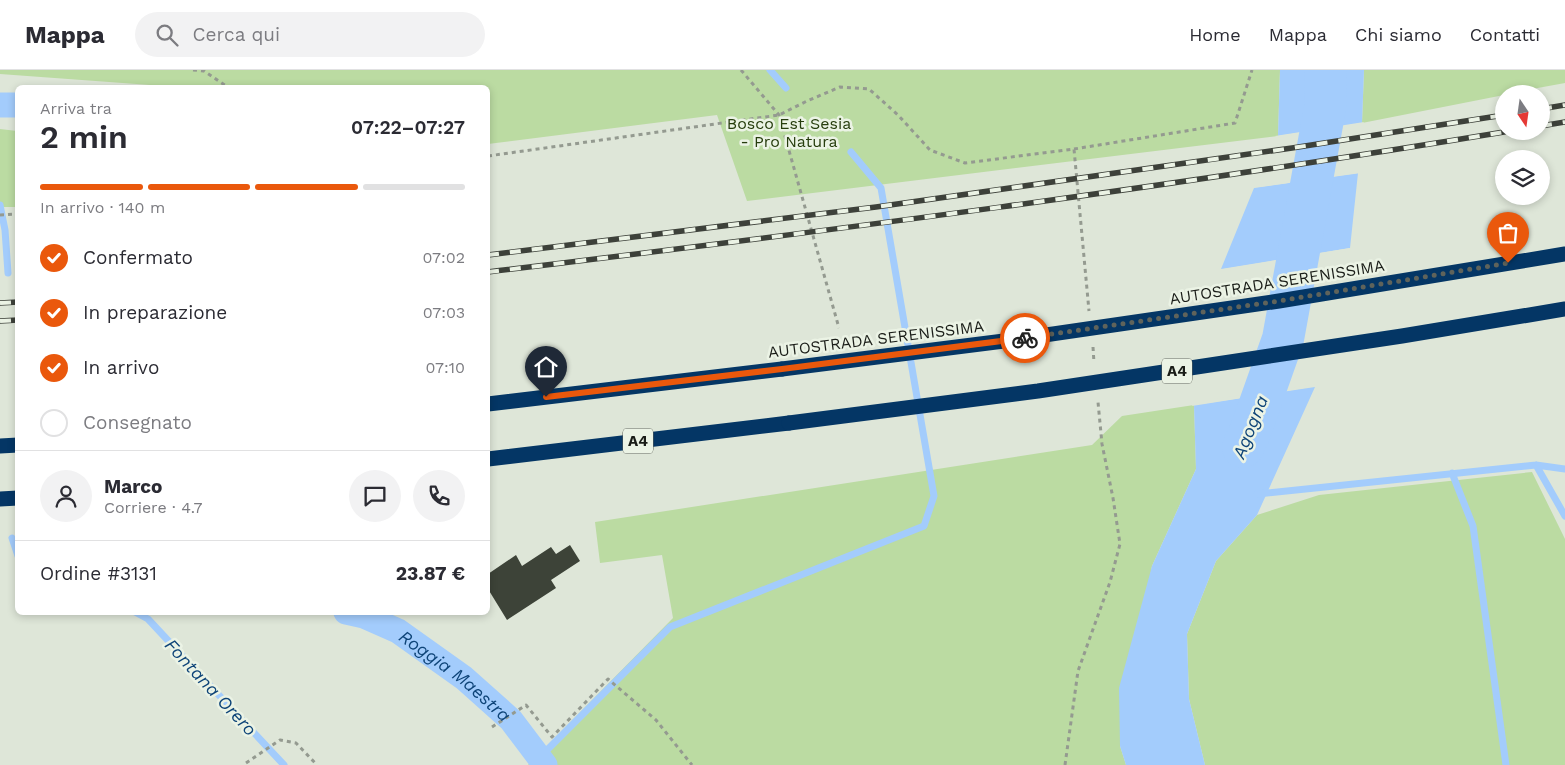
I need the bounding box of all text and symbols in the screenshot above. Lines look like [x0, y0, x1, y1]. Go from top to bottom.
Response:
search box [135, 12, 485, 57]
text: Mappa [25, 21, 105, 49]
icon: search [153, 21, 181, 49]
text: Cerca qui [193, 23, 280, 46]
text: Home [1189, 24, 1241, 45]
text: Mappa [1269, 24, 1327, 45]
text: Chi siamo [1355, 24, 1442, 45]
text: Contatti [1470, 24, 1540, 45]
north arrow [1495, 85, 1550, 140]
map controls [1495, 85, 1550, 205]
text: Arriva tra [40, 99, 112, 118]
park label: Bosco Est Sesia - Pro Natura [727, 114, 851, 151]
text: 07:22–07:27 [351, 116, 465, 139]
text: 2 min [40, 118, 128, 156]
button: layers [1495, 150, 1550, 205]
text: In arrivo · 140 m [40, 198, 165, 217]
pin [1487, 212, 1529, 263]
icon: bag [1494, 219, 1522, 247]
icon: check [40, 244, 68, 272]
text: Confermato [83, 246, 193, 269]
text: 07:02 [422, 248, 465, 267]
street label: AUTOSTRADA SERENISSIMA [1168, 256, 1386, 308]
icon: check [40, 299, 68, 327]
text: In preparazione [83, 301, 227, 324]
text: 07:03 [423, 303, 465, 322]
courier [1000, 313, 1050, 363]
street label: AUTOSTRADA SERENISSIMA [767, 316, 985, 362]
icon: bike [1011, 324, 1039, 352]
pin [525, 346, 567, 397]
icon: home [532, 353, 560, 381]
icon: check [40, 354, 68, 382]
text: In arrivo [83, 356, 159, 379]
text: 07:10 [425, 358, 465, 377]
road number: A4 [1162, 358, 1192, 384]
water label: Agogna [1227, 392, 1272, 463]
text: Consegnato [83, 411, 192, 434]
road number: A4 [623, 428, 653, 454]
button: person [40, 470, 92, 522]
button: chat [349, 470, 401, 522]
button: phone [413, 470, 465, 522]
text: Marco [104, 475, 162, 498]
text: Corriere · 4.7 [104, 498, 203, 517]
text: Ordine #3131 [40, 562, 157, 585]
text: 23.87 € [396, 562, 465, 585]
water label: Roggia Maestra [395, 625, 515, 725]
water label: Fontana Orero [161, 634, 261, 740]

